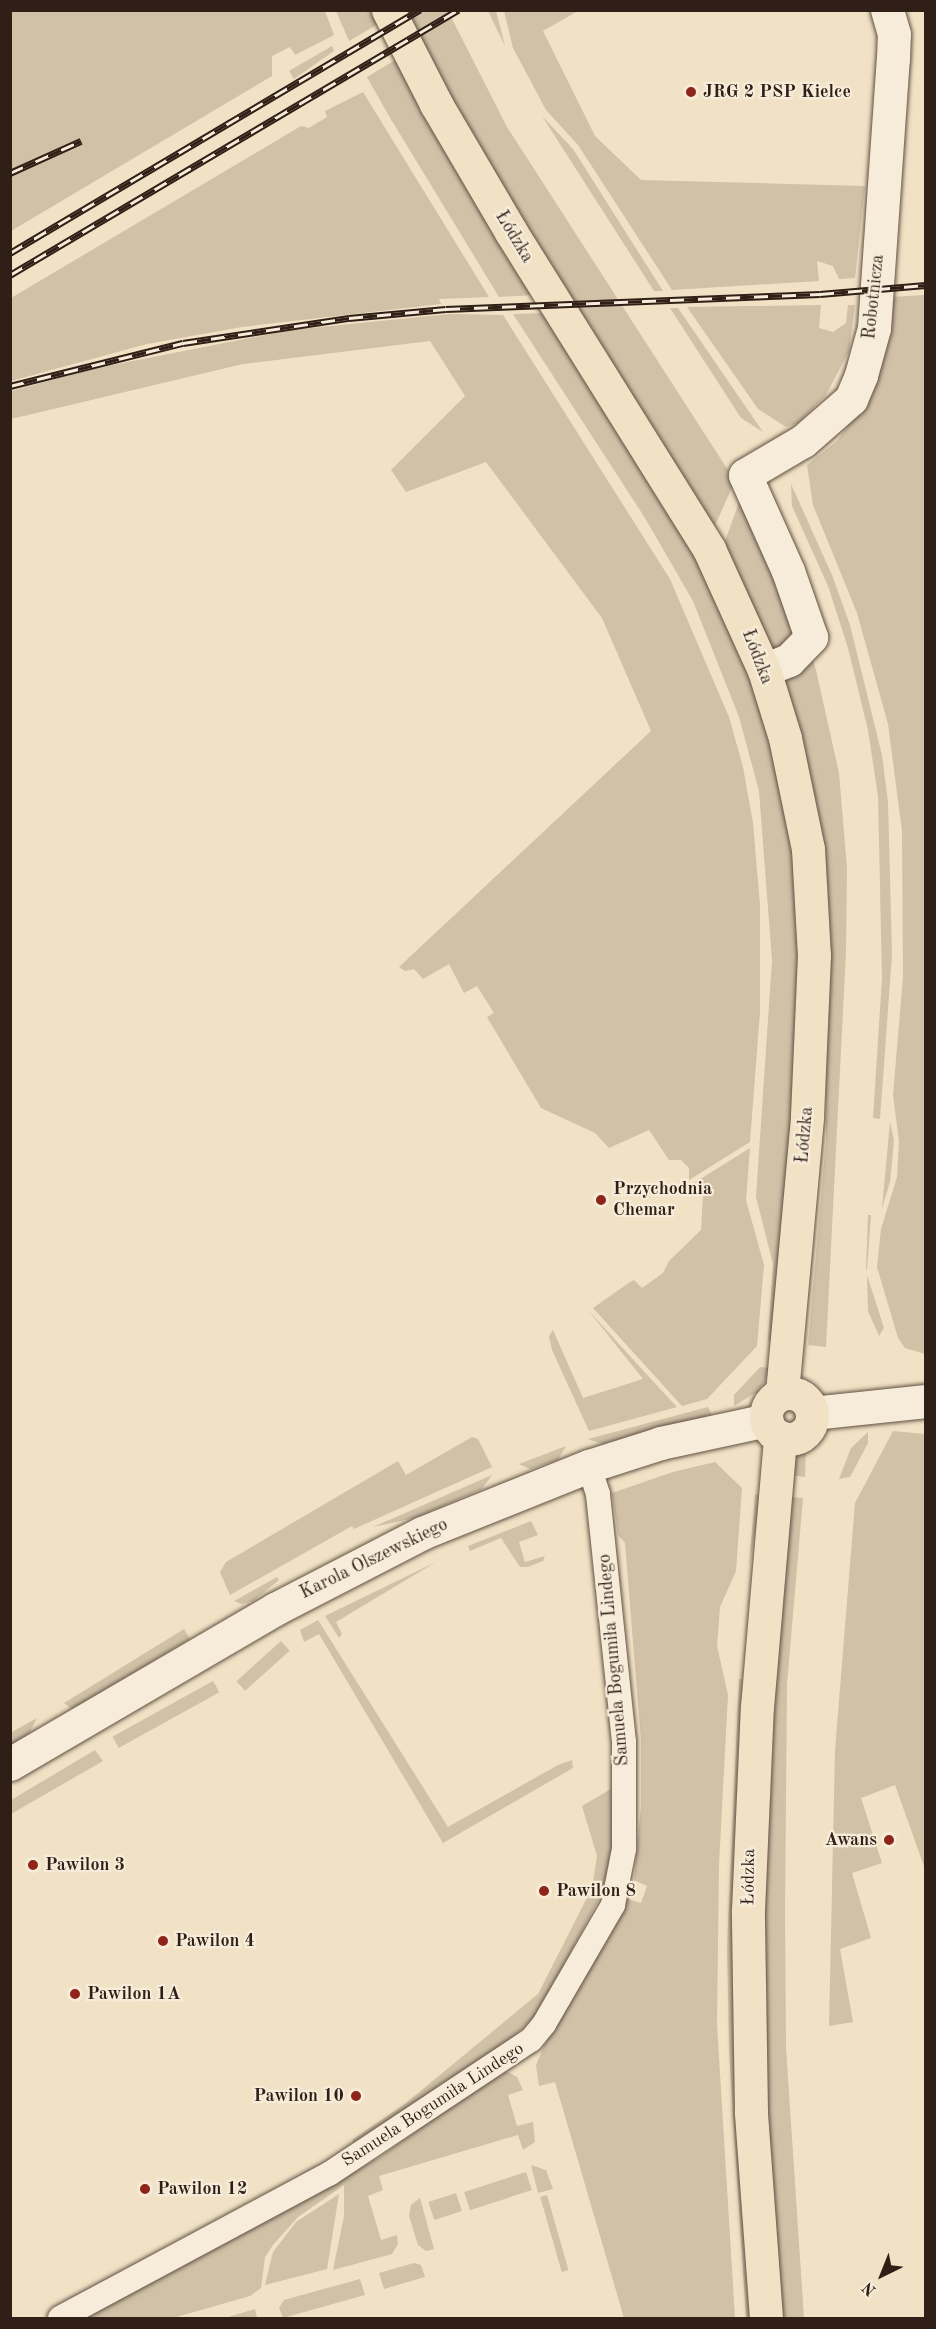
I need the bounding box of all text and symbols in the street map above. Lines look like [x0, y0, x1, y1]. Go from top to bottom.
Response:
place label: JRG 2 PSP Kielce [703, 81, 851, 103]
marker: JRG 2 PSP Kielce [684, 85, 698, 99]
street label: Łódzka [490, 207, 538, 267]
street label: Robotnicza [859, 253, 889, 341]
street label: Łódzka [737, 627, 777, 687]
street label: Łódzka [792, 1106, 818, 1164]
place label: Przychodnia Chemar [613, 1179, 712, 1222]
marker: Przychodnia Chemar [594, 1193, 608, 1207]
street label: Karola Olszewskiego [296, 1514, 452, 1604]
street label: Samuela Bogumiła Lindego [594, 1553, 634, 1767]
place label: Awans [825, 1829, 877, 1851]
marker: Awans [882, 1833, 896, 1847]
street label: Łódzka [738, 1848, 760, 1906]
place label: Pawilon 3 [45, 1854, 125, 1876]
marker: Pawilon 3 [26, 1858, 40, 1872]
place label: Pawilon 8 [556, 1880, 636, 1902]
marker: Pawilon 8 [537, 1884, 551, 1898]
place label: Pawilon 4 [175, 1930, 255, 1952]
marker: Pawilon 4 [156, 1934, 170, 1948]
place label: Pawilon 1A [87, 1983, 181, 2005]
marker: Pawilon 1A [68, 1987, 82, 2001]
street label: Samuela Bogumiła Lindego [338, 2038, 528, 2172]
place label: Pawilon 10 [254, 2085, 344, 2107]
marker: Pawilon 10 [349, 2089, 363, 2103]
place label: Pawilon 12 [157, 2178, 247, 2200]
marker: Pawilon 12 [138, 2182, 152, 2196]
north arrow [852, 2245, 912, 2305]
text: N [860, 2278, 880, 2298]

